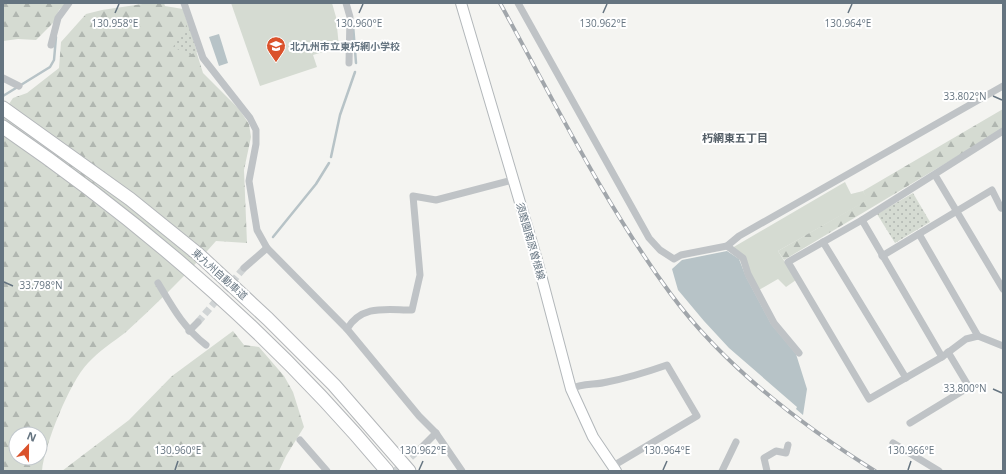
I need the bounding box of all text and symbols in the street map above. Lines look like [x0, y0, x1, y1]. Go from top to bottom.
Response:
text: 130.958°E [92, 16, 138, 30]
text: 130.960°E [336, 16, 382, 30]
text: 130.962°E [580, 16, 626, 30]
text: 130.964°E [825, 16, 871, 30]
school or university icon: 北九州市立東朽網小学校 [265, 35, 287, 63]
place label: 北九州市立東朽網小学校 [290, 39, 400, 53]
text: 33.802°N [943, 89, 987, 103]
district label: 朽網東五丁目 [702, 130, 768, 145]
street label: 須磨園南原曽根線 [513, 201, 549, 281]
street label: 東九州自動車道 [189, 245, 251, 303]
text: 33.798°N [19, 278, 63, 292]
text: 33.800°N [943, 381, 987, 395]
north arrow [8, 426, 48, 466]
text: N [25, 428, 39, 445]
text: 130.960°E [155, 443, 201, 457]
text: 130.962°E [400, 443, 446, 457]
text: 130.964°E [644, 443, 690, 457]
text: 130.966°E [888, 443, 934, 457]

